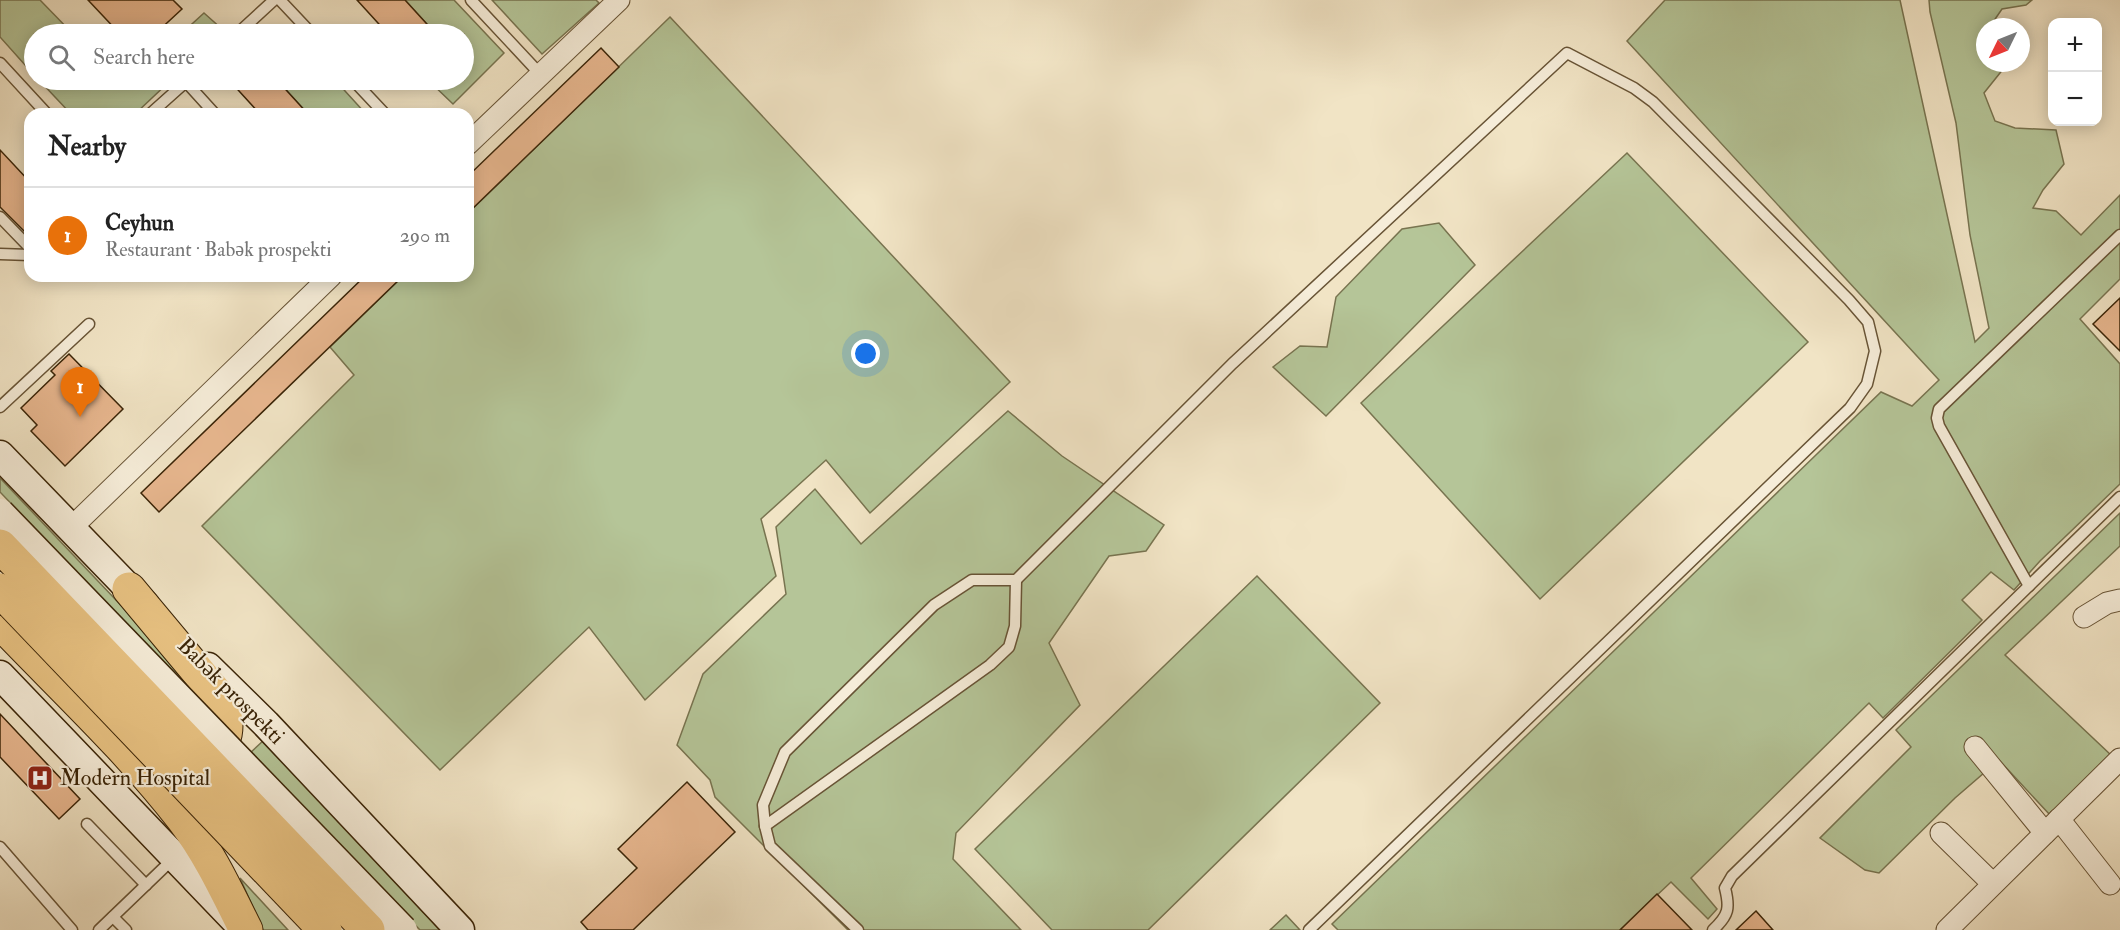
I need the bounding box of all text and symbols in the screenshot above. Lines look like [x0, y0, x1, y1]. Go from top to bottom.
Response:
north arrow [1976, 18, 2030, 72]
map controls [2048, 18, 2102, 126]
button: + [2048, 18, 2102, 72]
search box [24, 24, 474, 90]
icon: search [45, 41, 78, 74]
text: Search here [93, 43, 195, 71]
button: − [2048, 72, 2102, 126]
text: Nearby [48, 131, 126, 163]
text: Ceyhun [105, 209, 174, 237]
text: 1 [64, 223, 71, 248]
text: 290 m [400, 223, 450, 248]
text: Restaurant · Babək prospekti [105, 237, 332, 262]
your location [851, 339, 880, 368]
pin: 1 [60, 368, 100, 417]
street label: Babək prospekti [171, 632, 291, 751]
hospital icon: Modern Hospital [25, 763, 55, 793]
place label: Modern Hospital [60, 764, 210, 793]

